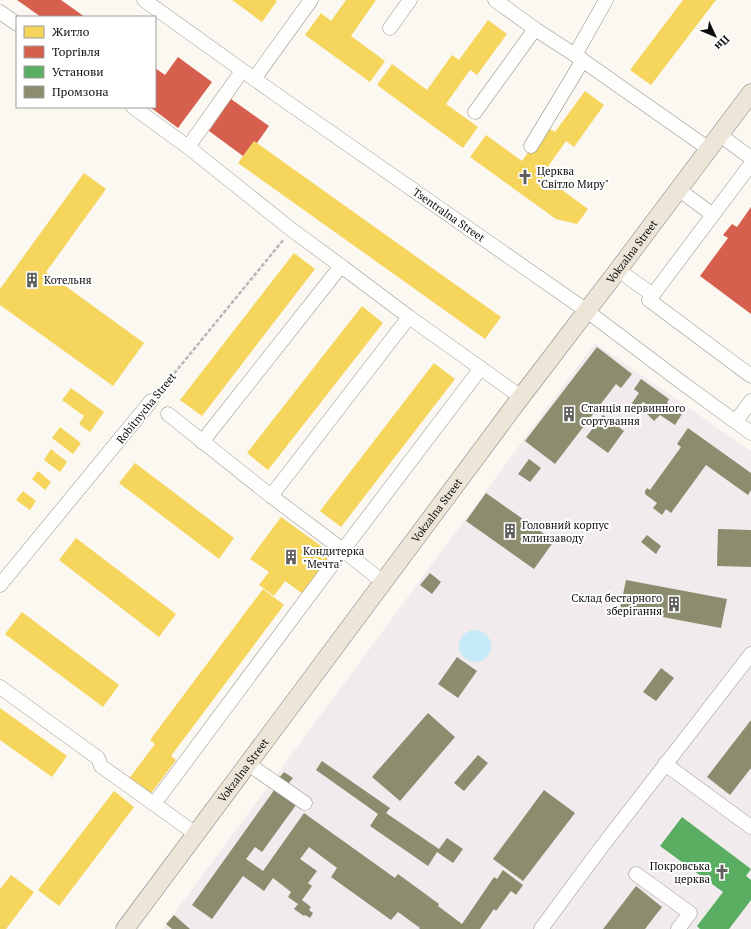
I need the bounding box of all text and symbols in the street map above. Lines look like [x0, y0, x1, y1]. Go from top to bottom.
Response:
legend [16, 16, 156, 108]
north arrow [695, 16, 735, 56]
text: Житло [52, 24, 90, 39]
text: Пн [712, 32, 733, 53]
text: Торгівля [52, 44, 100, 59]
text: Установи [52, 64, 104, 79]
text: Промзона [52, 84, 109, 99]
place label: Церква "Світло Миру" [537, 164, 609, 191]
church icon: Церква "Світло Миру" [516, 168, 534, 186]
street label: Tsentralna Street [410, 185, 488, 245]
street label: Vokzalna Street [603, 217, 660, 286]
building icon: Котельня [23, 271, 41, 289]
place label: Котельня [44, 273, 92, 287]
street label: Robitnycha Street [113, 370, 179, 446]
place label: Станція первинного сортування [581, 401, 685, 428]
building icon: Станція первинного сортування [560, 405, 578, 423]
street label: Vokzalna Street [408, 475, 465, 545]
place label: Головний корпус млинзаводу [522, 518, 609, 545]
building icon: Головний корпус млинзаводу [501, 522, 519, 540]
place label: Кондитерка "Мечта" [303, 544, 365, 571]
building icon: Кондитерка "Мечта" [282, 548, 300, 566]
place label: Склад бестарного зберігання [571, 591, 662, 618]
building icon: Склад бестарного зберігання [665, 595, 683, 613]
street label: Vokzalna Street [215, 735, 272, 805]
place label: Покровська церква [650, 859, 710, 886]
church icon: Покровська церква [713, 863, 731, 881]

